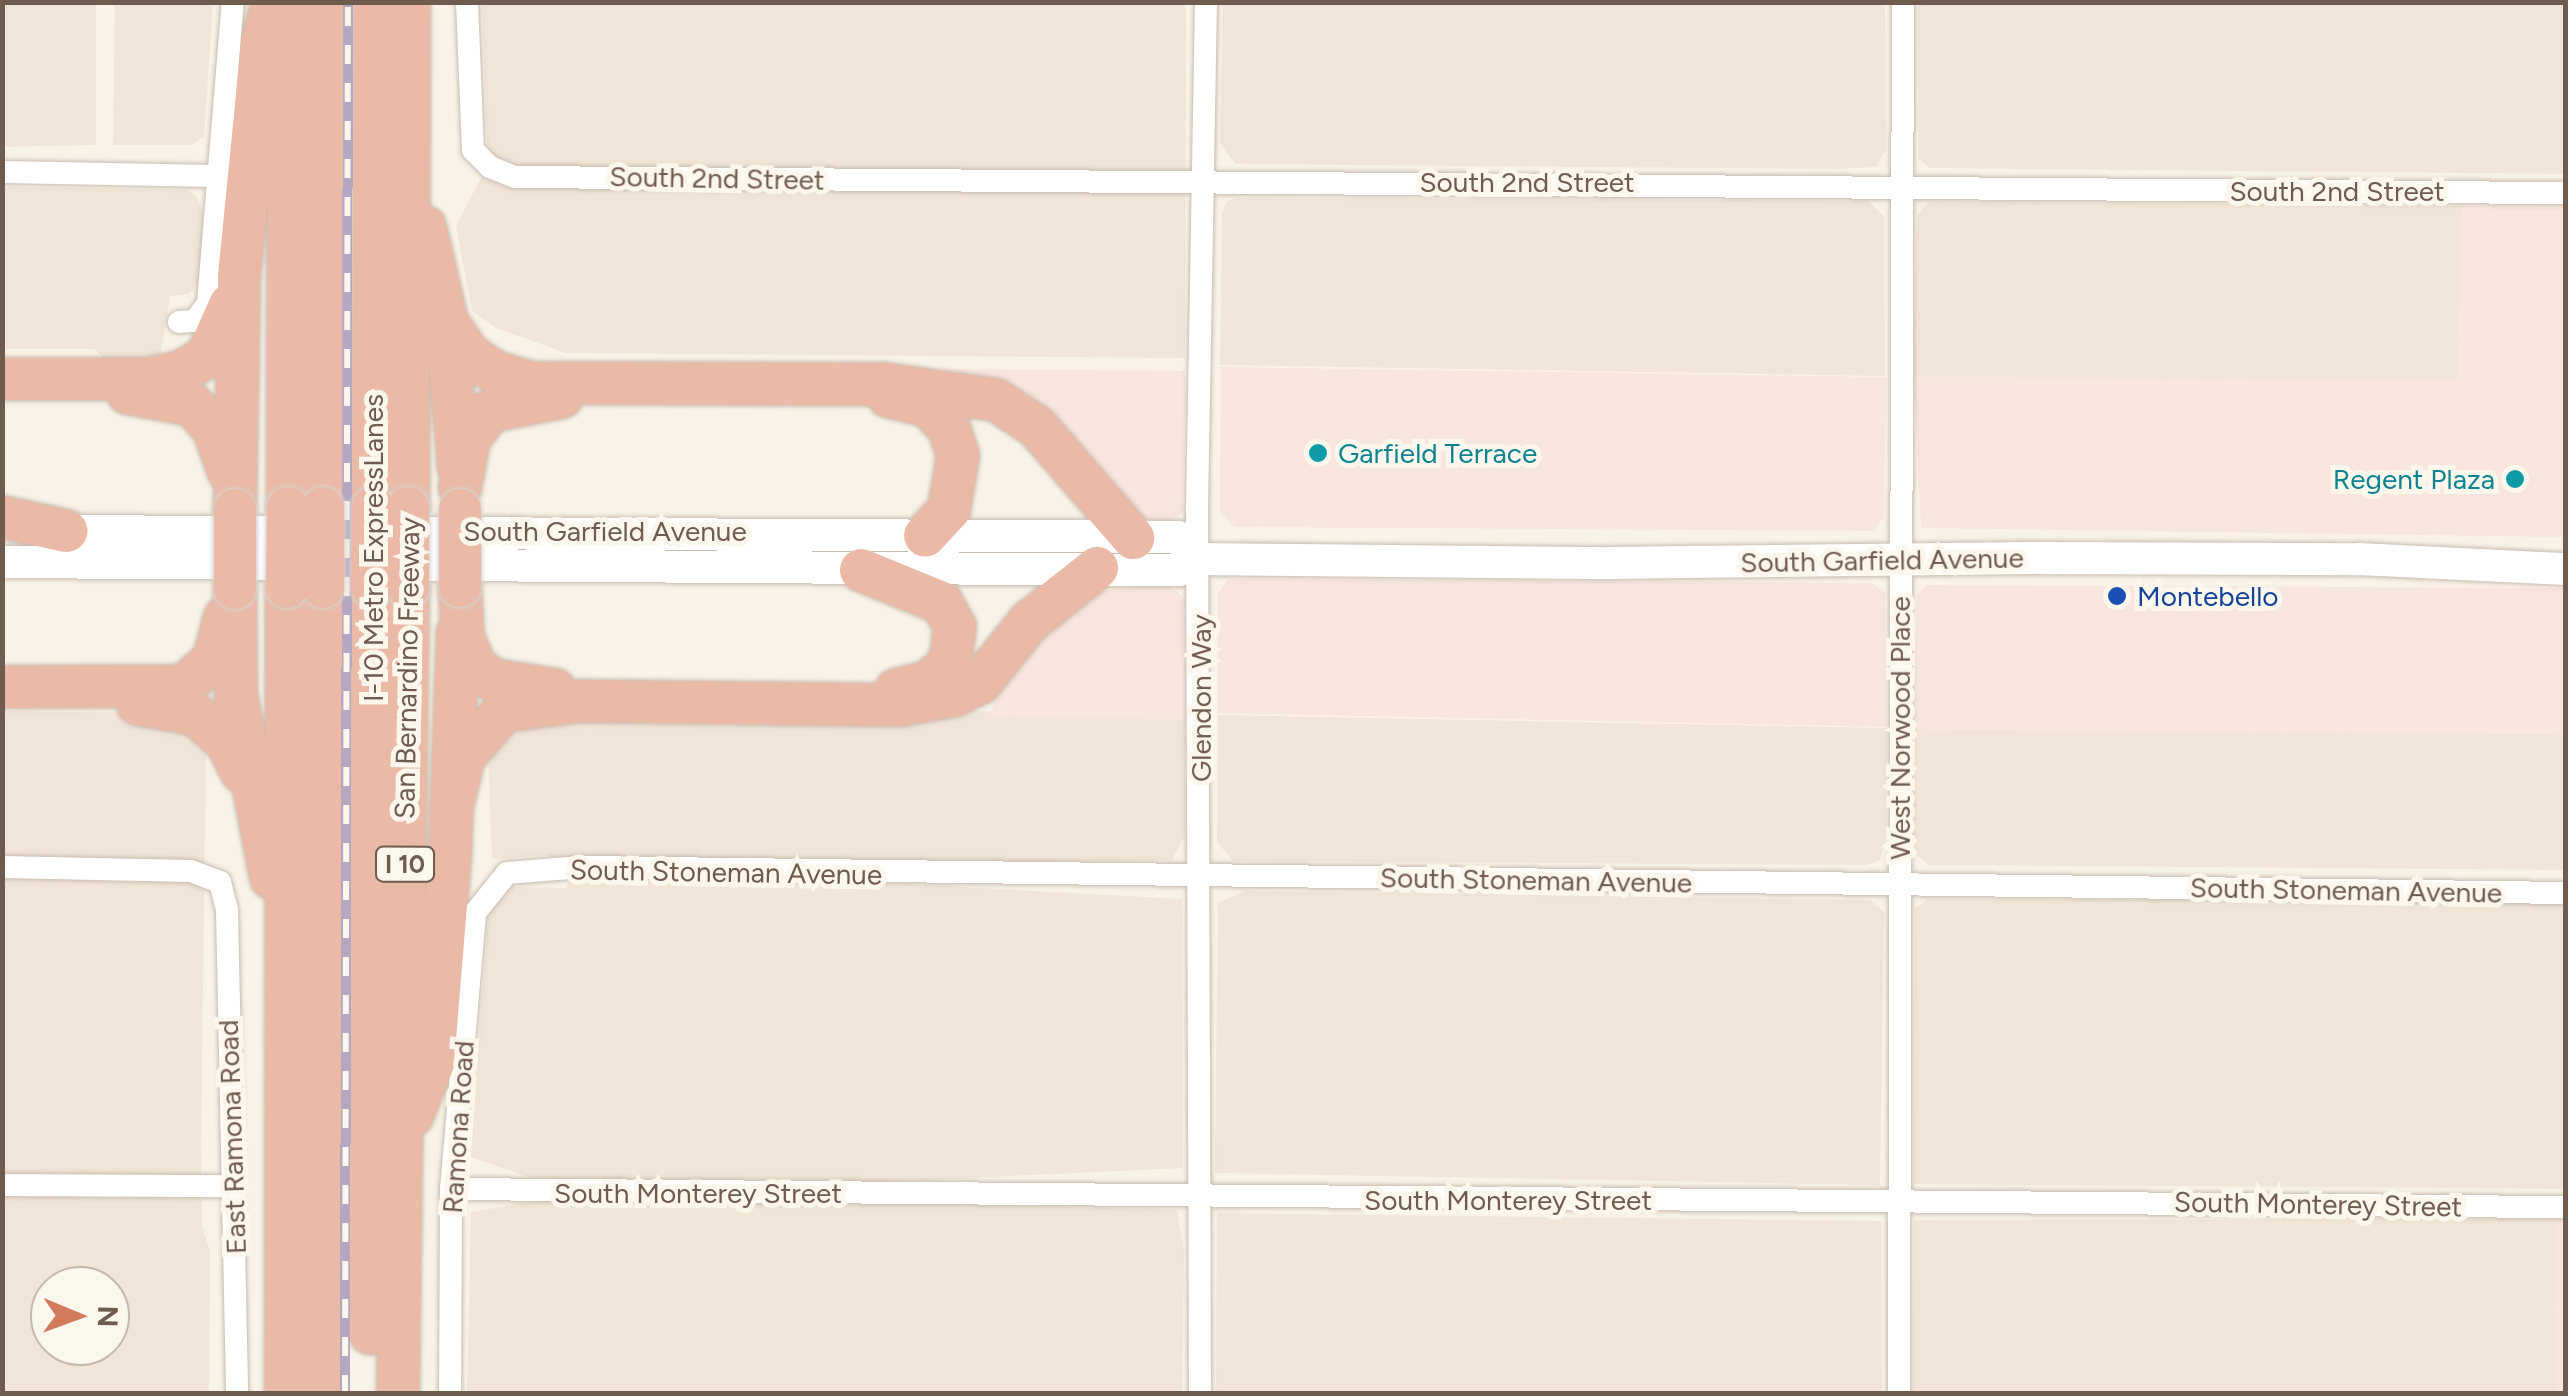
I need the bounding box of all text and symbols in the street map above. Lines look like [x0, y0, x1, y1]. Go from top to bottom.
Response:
street label: South 2nd Street [609, 159, 825, 197]
street label: South 2nd Street [1419, 165, 1635, 199]
street label: South 2nd Street [2229, 174, 2445, 208]
street label: I-10 Metro ExpressLanes [356, 394, 390, 702]
place label: Garfield Terrace [1338, 436, 1537, 470]
marker: Garfield Terrace [1307, 442, 1329, 464]
place label: Regent Plaza [2333, 462, 2495, 496]
marker: Regent Plaza [2504, 468, 2526, 490]
street label: South Garfield Avenue [463, 514, 747, 548]
street label: San Bernardino Freeway [388, 517, 426, 819]
street label: South Garfield Avenue [1740, 541, 2024, 579]
place label: Montebello [2137, 579, 2279, 613]
marker: Montebello [2106, 585, 2128, 607]
street label: West Norwood Place [1883, 596, 1917, 860]
street label: Glendon Way [1184, 614, 1218, 782]
road number: I 10 [375, 844, 435, 884]
street label: South Stoneman Avenue [570, 852, 882, 892]
street label: South Stoneman Avenue [1380, 860, 1692, 900]
street label: South Stoneman Avenue [2190, 870, 2502, 910]
street label: East Ramona Road [211, 1019, 253, 1255]
street label: Ramona Road [435, 1039, 481, 1215]
street label: South Monterey Street [554, 1176, 842, 1210]
street label: South Monterey Street [1364, 1183, 1652, 1217]
street label: South Monterey Street [2174, 1185, 2462, 1223]
north arrow [30, 1266, 130, 1366]
text: N [91, 1305, 125, 1328]

